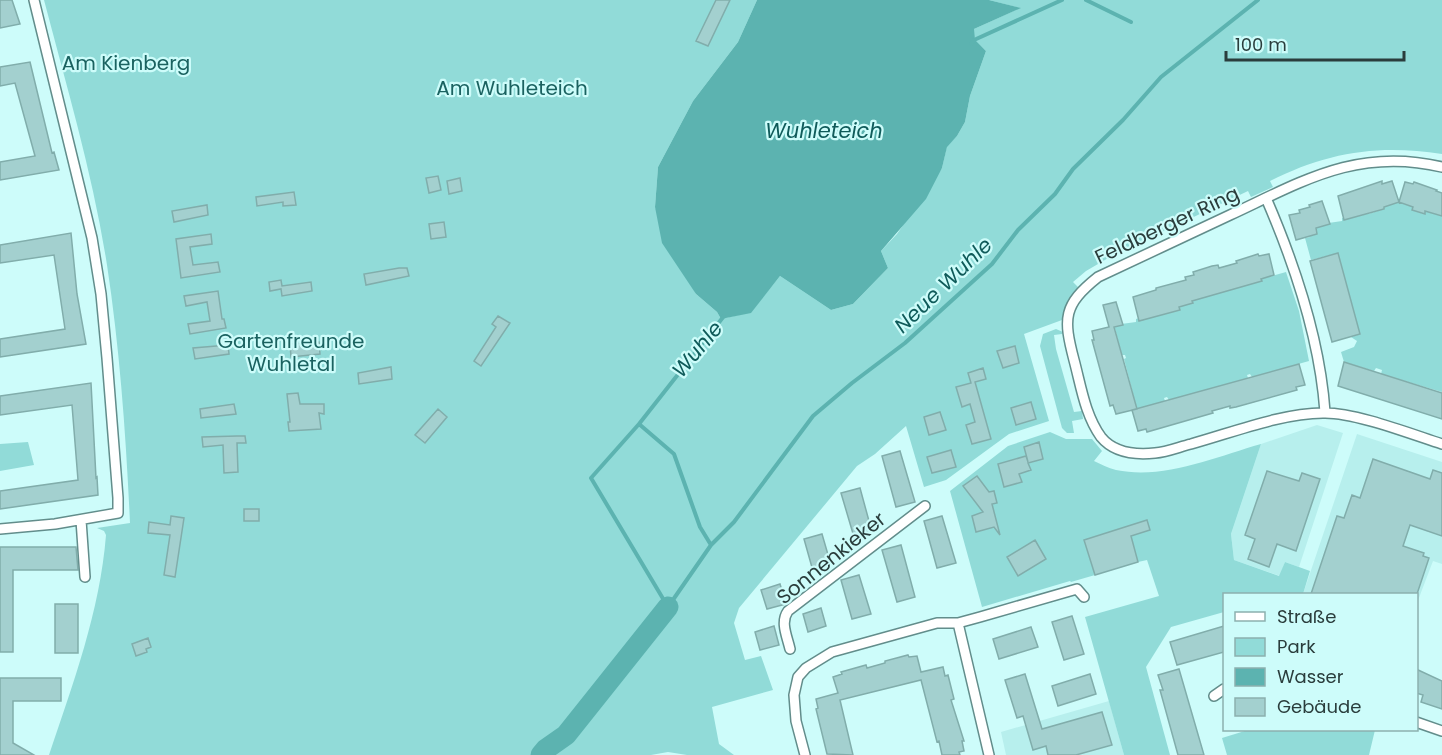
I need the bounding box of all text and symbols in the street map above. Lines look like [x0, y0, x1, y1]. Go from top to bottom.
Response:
scale bar [1226, 24, 1404, 62]
text: 100 m [1235, 32, 1287, 57]
park label: Am Kienberg [62, 49, 190, 77]
park label: Am Wuhleteich [436, 74, 588, 102]
water label: Wuhleteich [765, 116, 883, 145]
street label: Feldberger Ring [1090, 179, 1244, 271]
water label: Neue Wuhle [888, 231, 998, 339]
water label: Wuhle [665, 315, 729, 383]
park label: Gartenfreunde Wuhletal [218, 327, 364, 378]
street label: Sonnenkieker [770, 505, 892, 611]
legend [1223, 593, 1418, 731]
text: Straße [1277, 604, 1336, 629]
text: Park [1277, 634, 1316, 659]
text: Wasser [1277, 664, 1344, 689]
text: Gebäude [1277, 694, 1361, 719]

